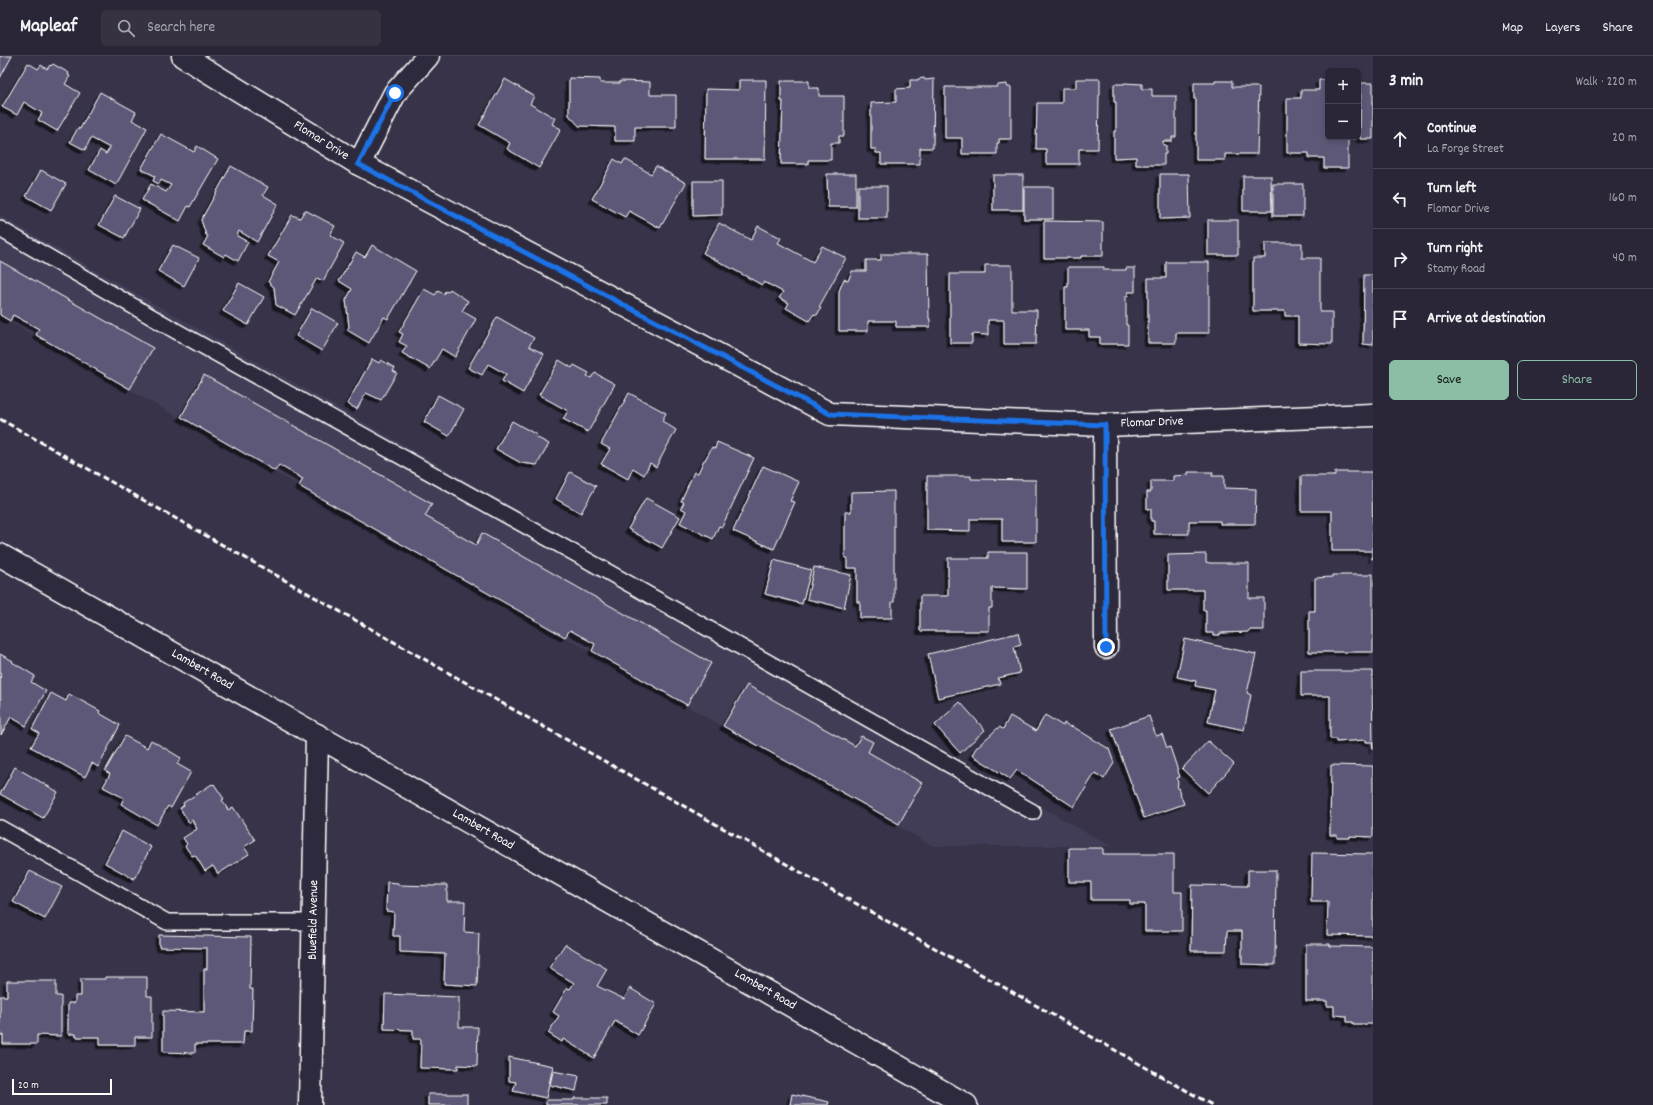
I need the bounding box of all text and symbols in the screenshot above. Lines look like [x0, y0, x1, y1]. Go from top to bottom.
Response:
search box [101, 10, 381, 46]
text: Mapleaf [20, 14, 77, 41]
icon: search [115, 17, 137, 39]
text: Search here [147, 17, 215, 39]
text: Map [1502, 18, 1523, 38]
text: Layers [1545, 18, 1580, 38]
text: Share [1602, 18, 1633, 38]
map controls [1325, 68, 1361, 140]
button: + [1325, 68, 1361, 104]
text: 3 min [1389, 70, 1423, 94]
text: Walk · 220 m [1576, 73, 1637, 92]
route start [386, 84, 404, 102]
button: − [1325, 104, 1361, 140]
street label: Flomar Drive [289, 116, 353, 166]
text: Continue [1427, 118, 1476, 140]
icon: ahead [1389, 128, 1411, 150]
text: 20 m [1612, 129, 1637, 148]
text: La Forge Street [1427, 140, 1504, 159]
text: Turn left [1427, 178, 1476, 200]
icon: left [1389, 188, 1411, 210]
text: 160 m [1609, 189, 1637, 208]
text: Flomar Drive [1427, 200, 1490, 219]
text: Turn right [1427, 238, 1483, 260]
icon: right [1389, 248, 1411, 270]
text: 40 m [1613, 249, 1637, 268]
text: Stamy Road [1427, 260, 1485, 279]
icon: arrive [1389, 308, 1411, 330]
text: Arrive at destination [1427, 308, 1545, 330]
button: Save [1389, 360, 1509, 400]
button: Share [1517, 360, 1637, 400]
street label: Flomar Drive [1120, 412, 1184, 434]
route end [1097, 638, 1115, 656]
street label: Lambert Road [168, 645, 236, 695]
street label: Lambert Road [449, 805, 517, 855]
street label: Bluefield Avenue [304, 880, 324, 960]
street label: Lambert Road [731, 965, 799, 1015]
scale bar [12, 1077, 112, 1096]
text: 20 m [18, 1078, 39, 1094]

